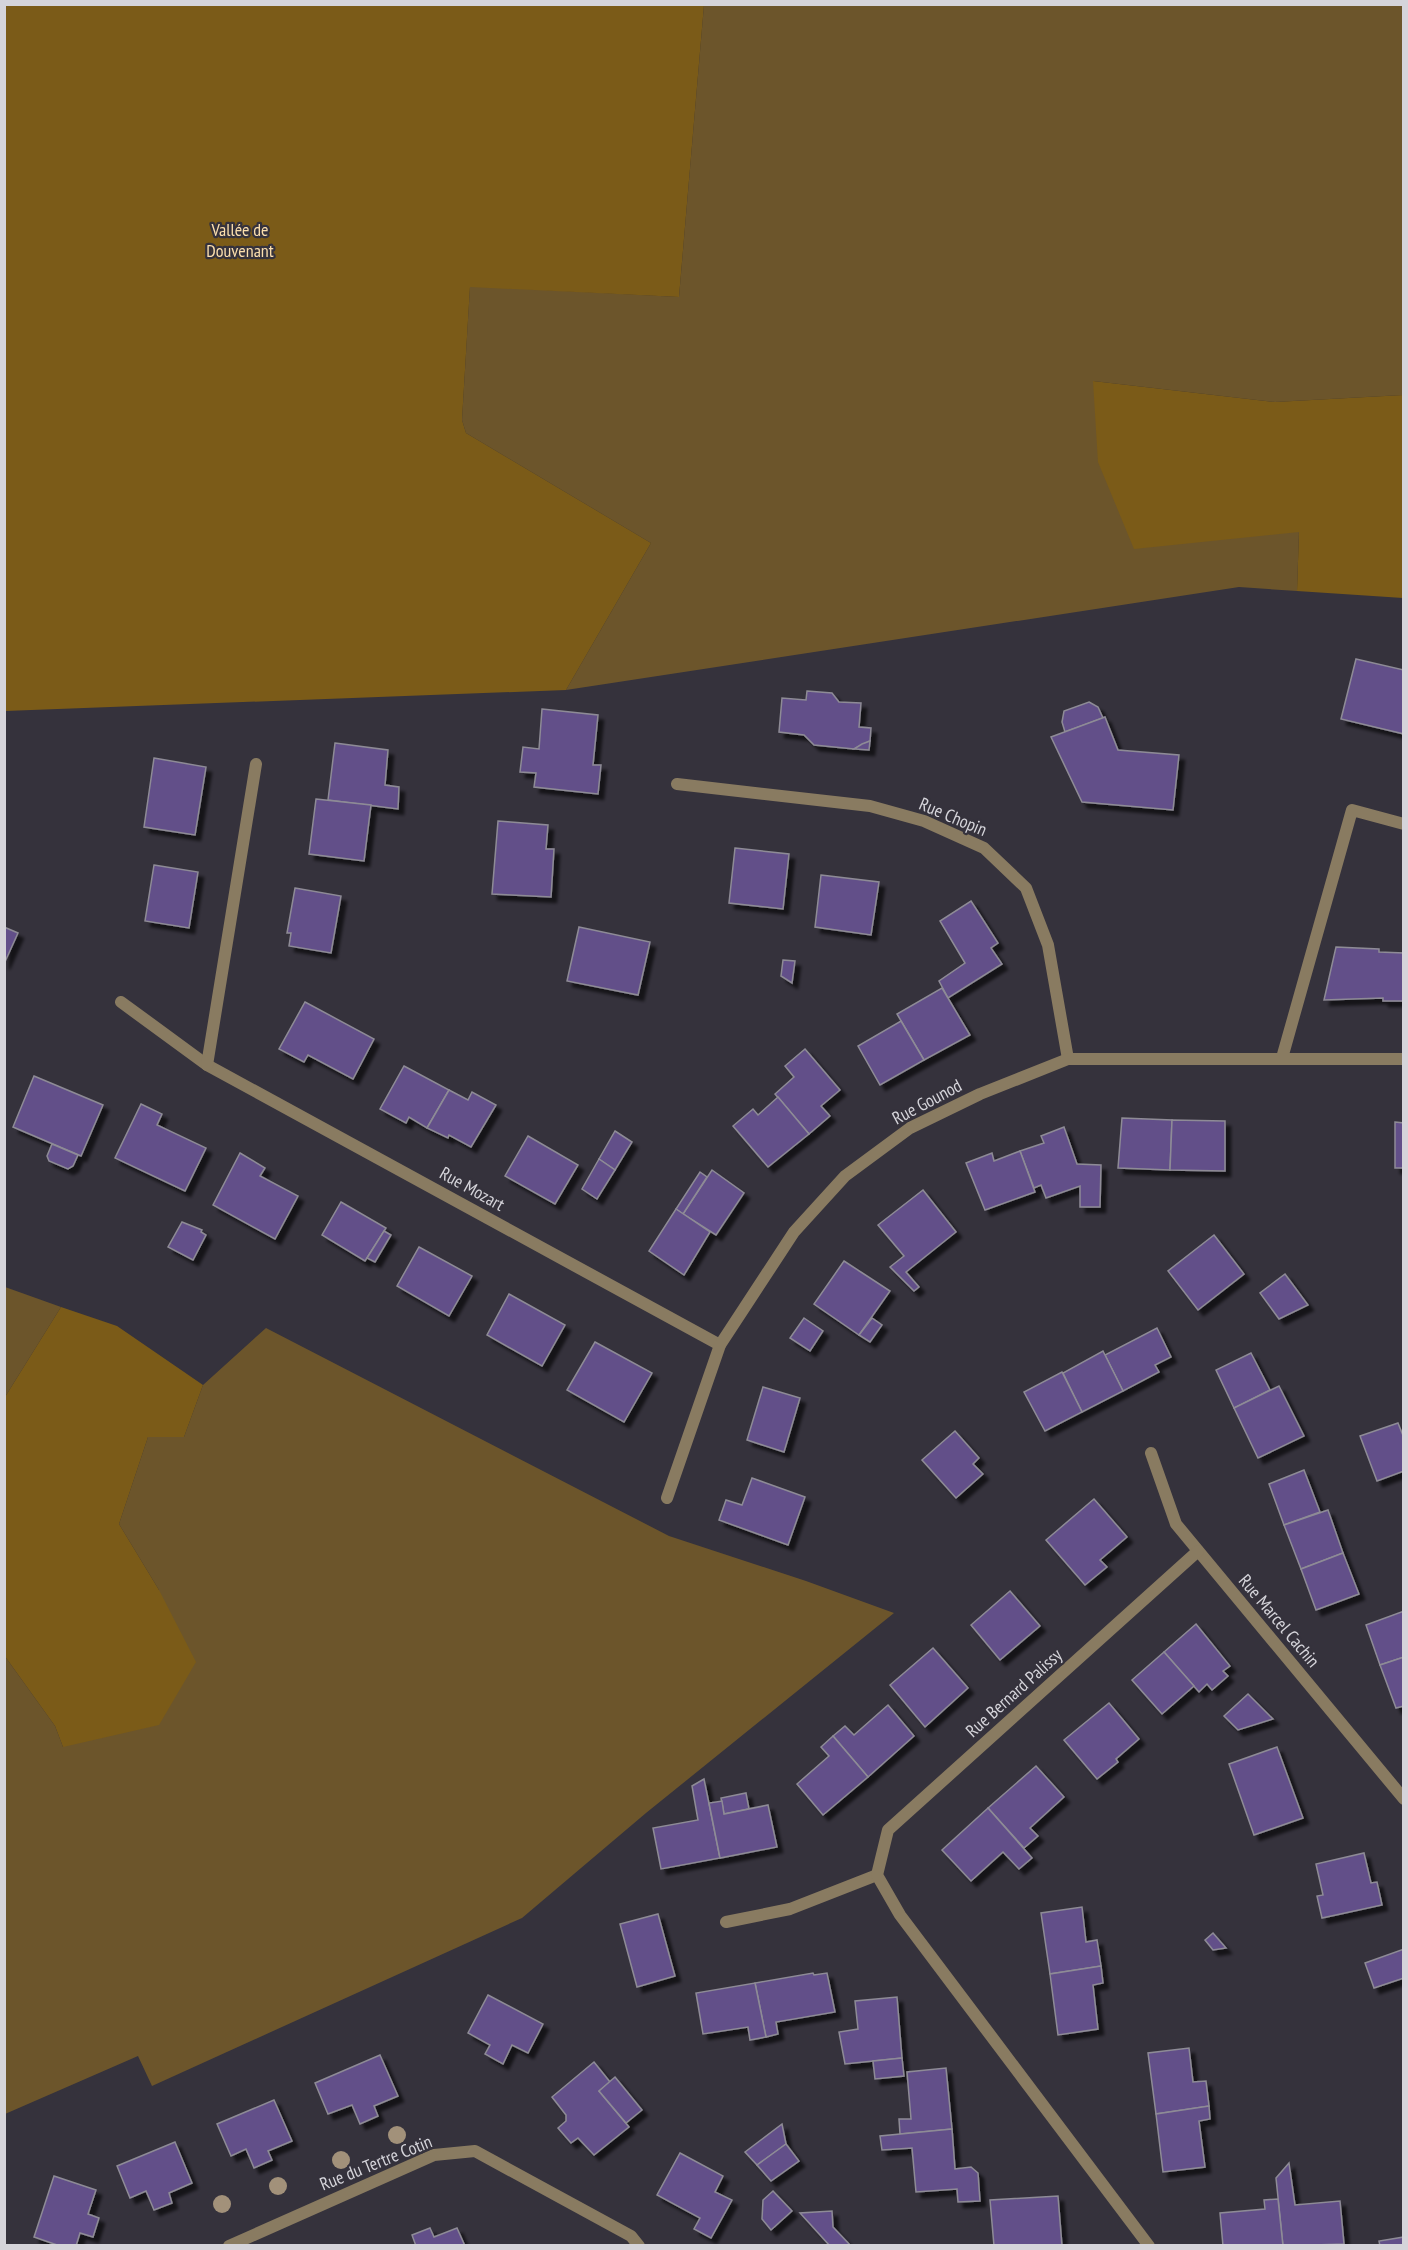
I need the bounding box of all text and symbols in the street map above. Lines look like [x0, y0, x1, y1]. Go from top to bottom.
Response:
park label: Vallée de Douvenant [206, 218, 274, 262]
street label: Rue Chopin [916, 792, 990, 841]
street label: Rue Gounod [888, 1074, 966, 1129]
street label: Rue Mozart [436, 1161, 509, 1216]
street label: Rue Marcel Cachin [1234, 1570, 1325, 1672]
street label: Rue Bernard Palissy [961, 1643, 1067, 1742]
street label: Rue du Tertre Cotin [316, 2130, 435, 2195]

